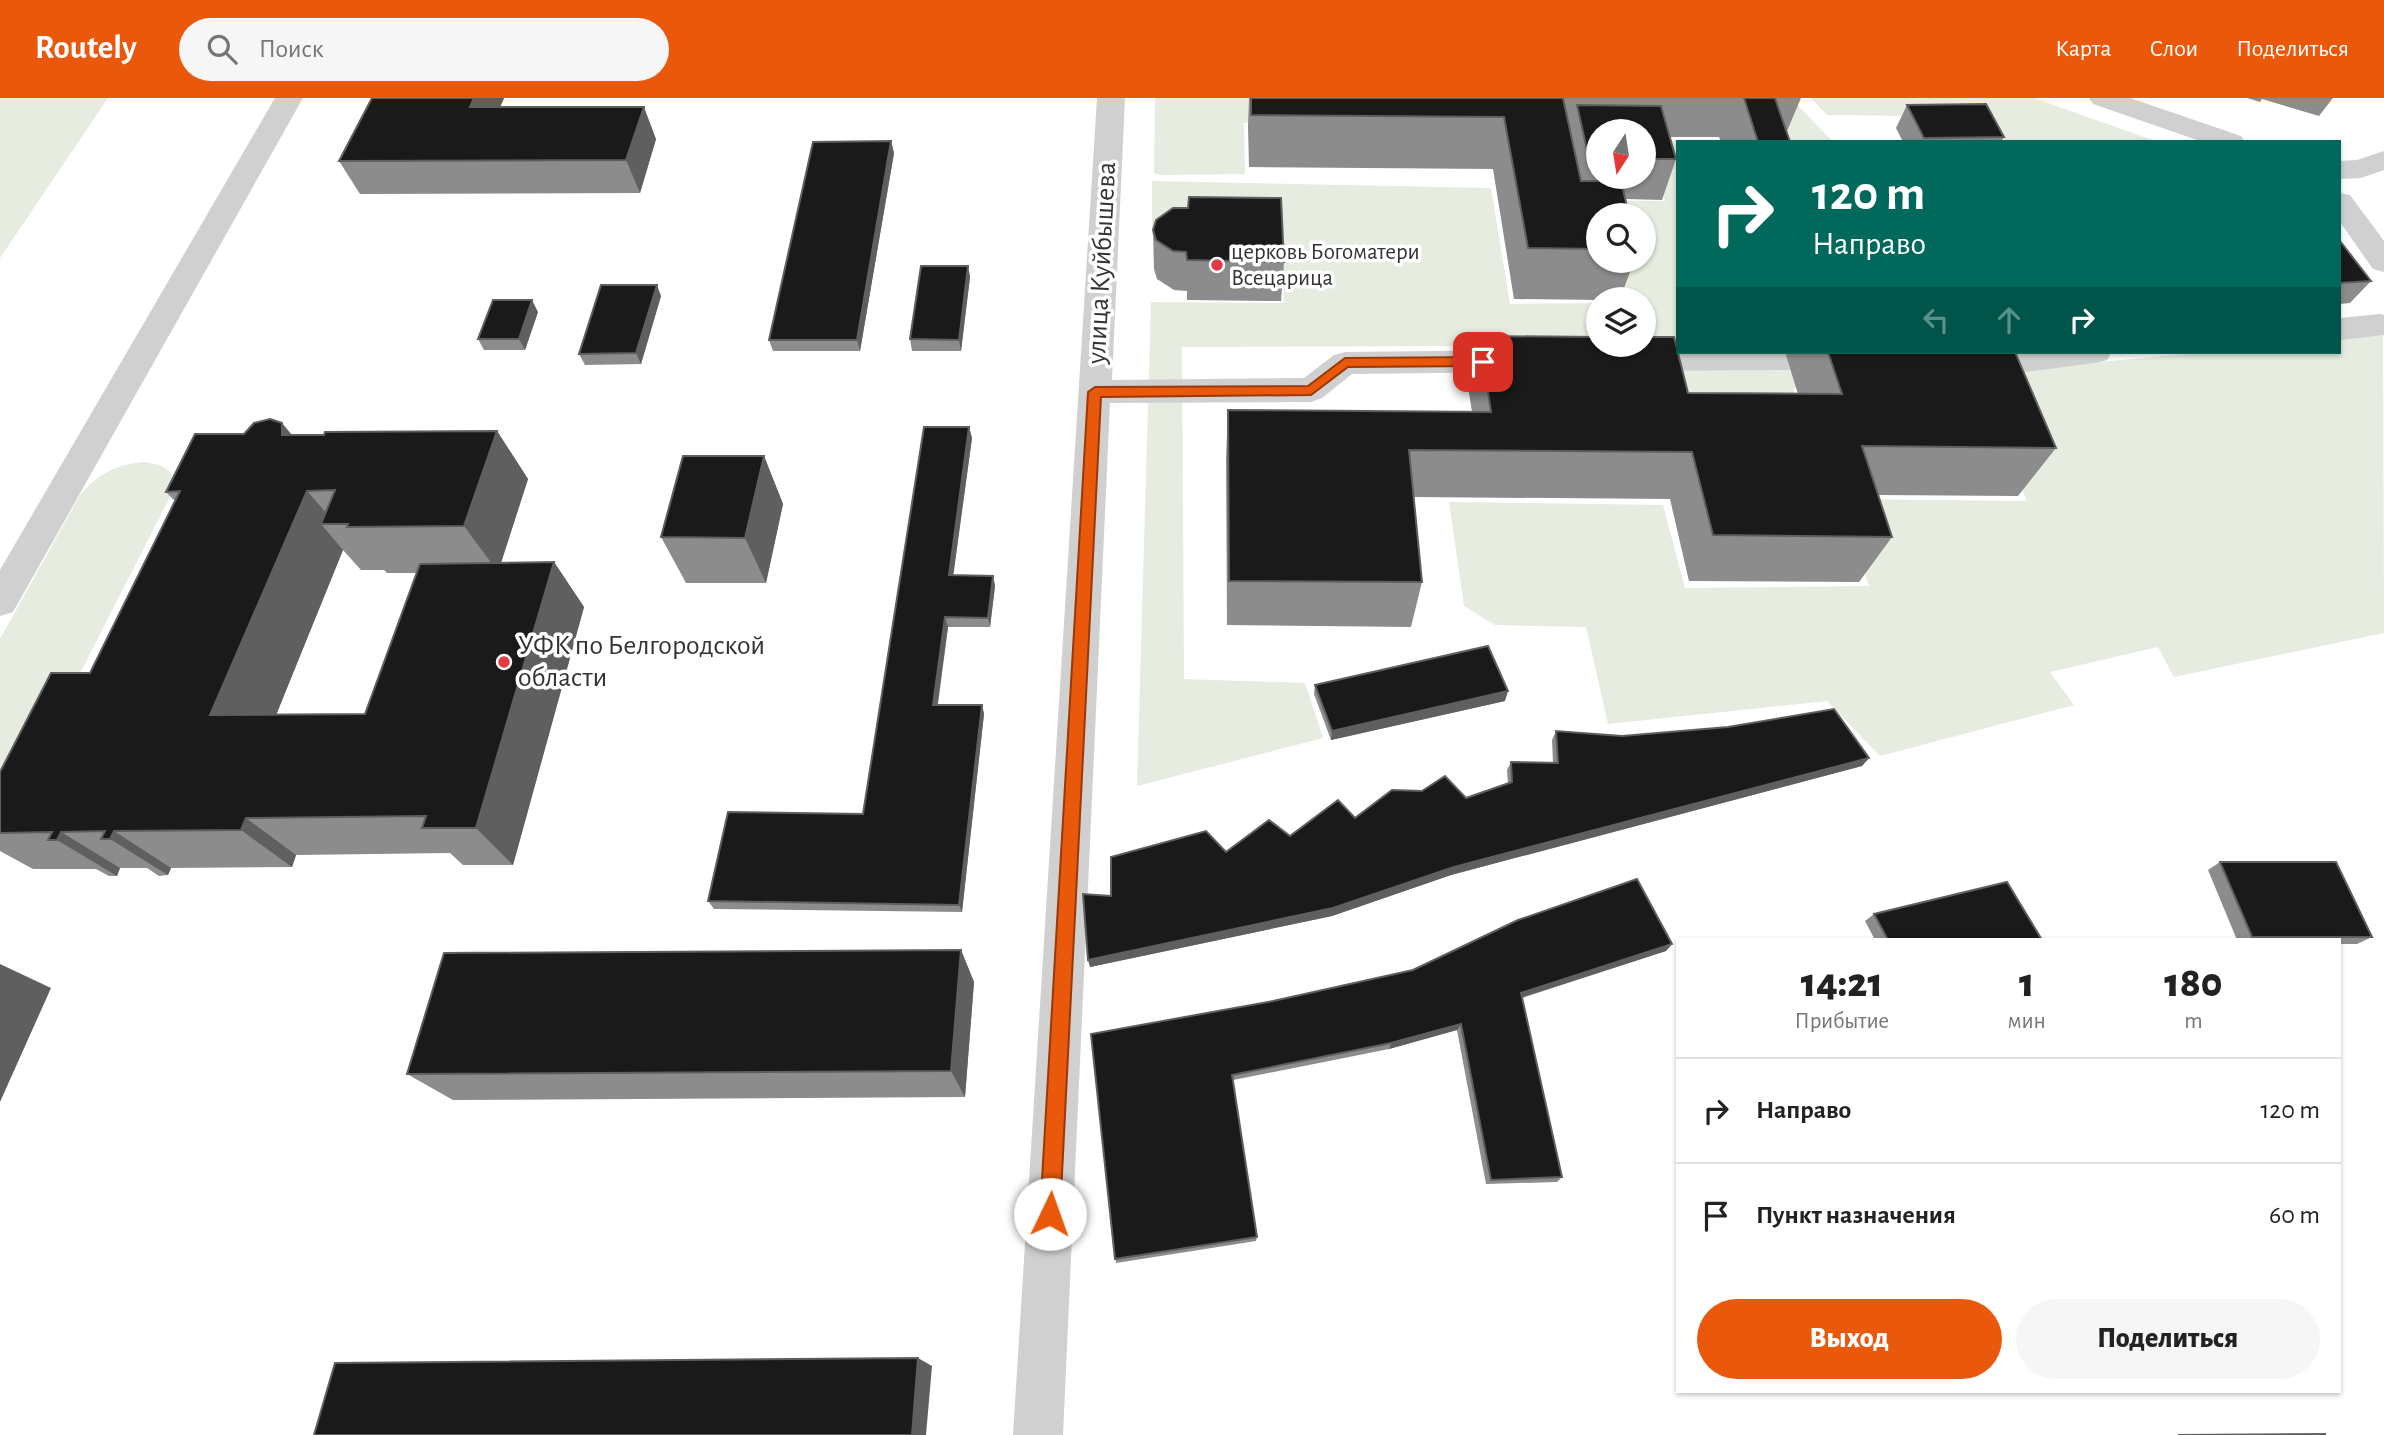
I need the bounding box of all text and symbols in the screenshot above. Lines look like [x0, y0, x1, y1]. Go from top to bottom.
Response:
search box [179, 18, 669, 81]
icon: search [203, 30, 241, 68]
text: Routely [35, 32, 137, 65]
text: Поиск [259, 36, 324, 62]
text: Карта [2055, 37, 2111, 61]
text: Слои [2149, 37, 2198, 61]
text: Поделиться [2236, 37, 2349, 61]
north arrow [1586, 119, 1656, 189]
map controls [1586, 119, 1656, 357]
street label: улица Куйбышева [1083, 161, 1121, 366]
icon: right [1697, 168, 1788, 259]
text: 120 m [1812, 170, 1925, 219]
button: search [1586, 203, 1656, 273]
text: Направо [1812, 228, 1926, 260]
place label: церковь Богоматери Всецарица [1231, 241, 1420, 290]
marker: церковь Богоматери Всецарица [1209, 257, 1225, 273]
button: layers [1586, 287, 1656, 357]
icon: left [1917, 301, 1955, 339]
icon: ahead [1990, 301, 2028, 339]
icon: right [2063, 301, 2101, 339]
pin [1453, 332, 1513, 392]
icon: arrive [1464, 343, 1502, 381]
place label: УФК по Белгородской области [518, 632, 765, 692]
marker: УФК по Белгородской области [496, 654, 512, 670]
text: 14:21 [1801, 962, 1883, 1004]
text: 1 [2019, 962, 2034, 1004]
text: 180 [2164, 962, 2223, 1004]
text: Прибытие [1794, 1010, 1889, 1033]
text: мин [2008, 1010, 2046, 1033]
text: m [2184, 1010, 2203, 1033]
icon: right [1697, 1092, 1735, 1130]
text: Направо [1756, 1097, 1851, 1123]
text: 120 m [2260, 1097, 2320, 1123]
position arrow [1013, 1177, 1087, 1251]
icon: arrive [1697, 1197, 1735, 1235]
text: Пункт назначения [1756, 1202, 1956, 1228]
text: 60 m [2269, 1202, 2320, 1228]
button: Выход [1697, 1299, 2002, 1379]
button: Поделиться [2016, 1299, 2320, 1379]

